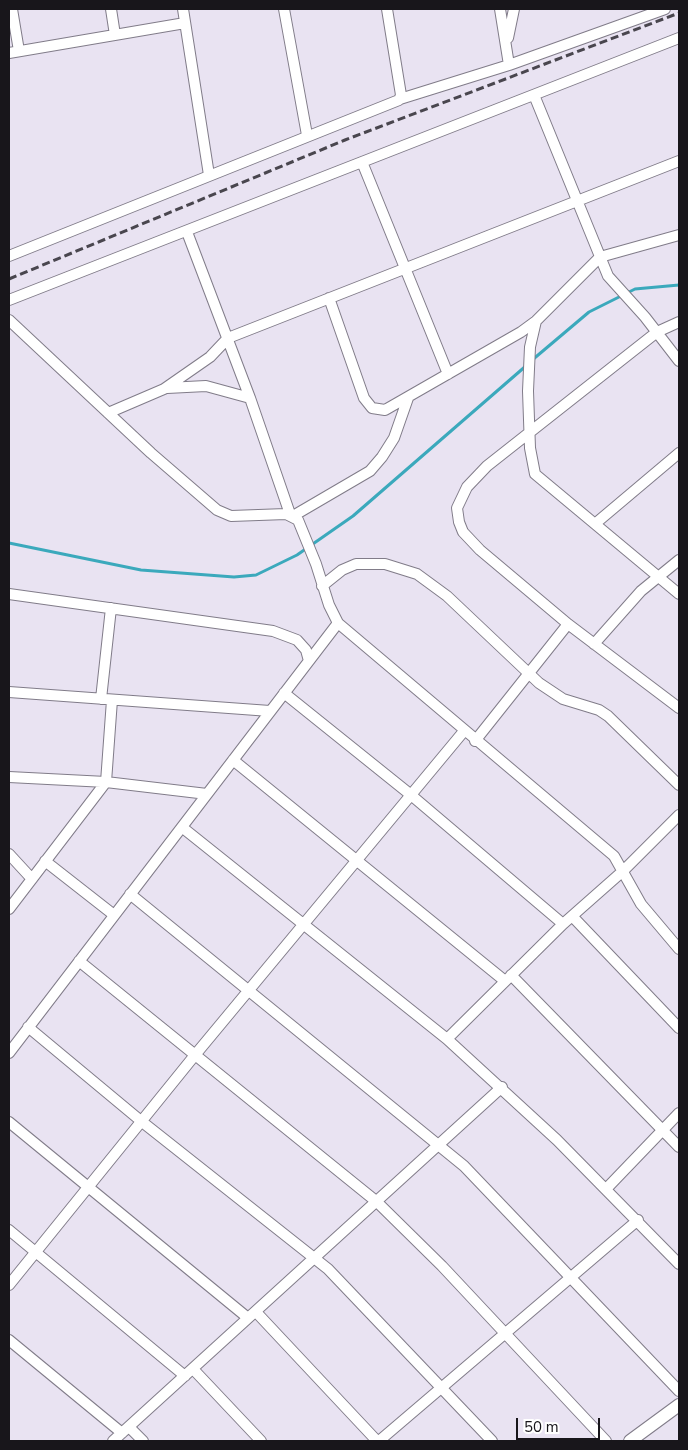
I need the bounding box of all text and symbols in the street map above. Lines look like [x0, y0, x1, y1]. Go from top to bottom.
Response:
scale bar [518, 1408, 602, 1440]
text: 50 m [524, 1417, 559, 1437]

